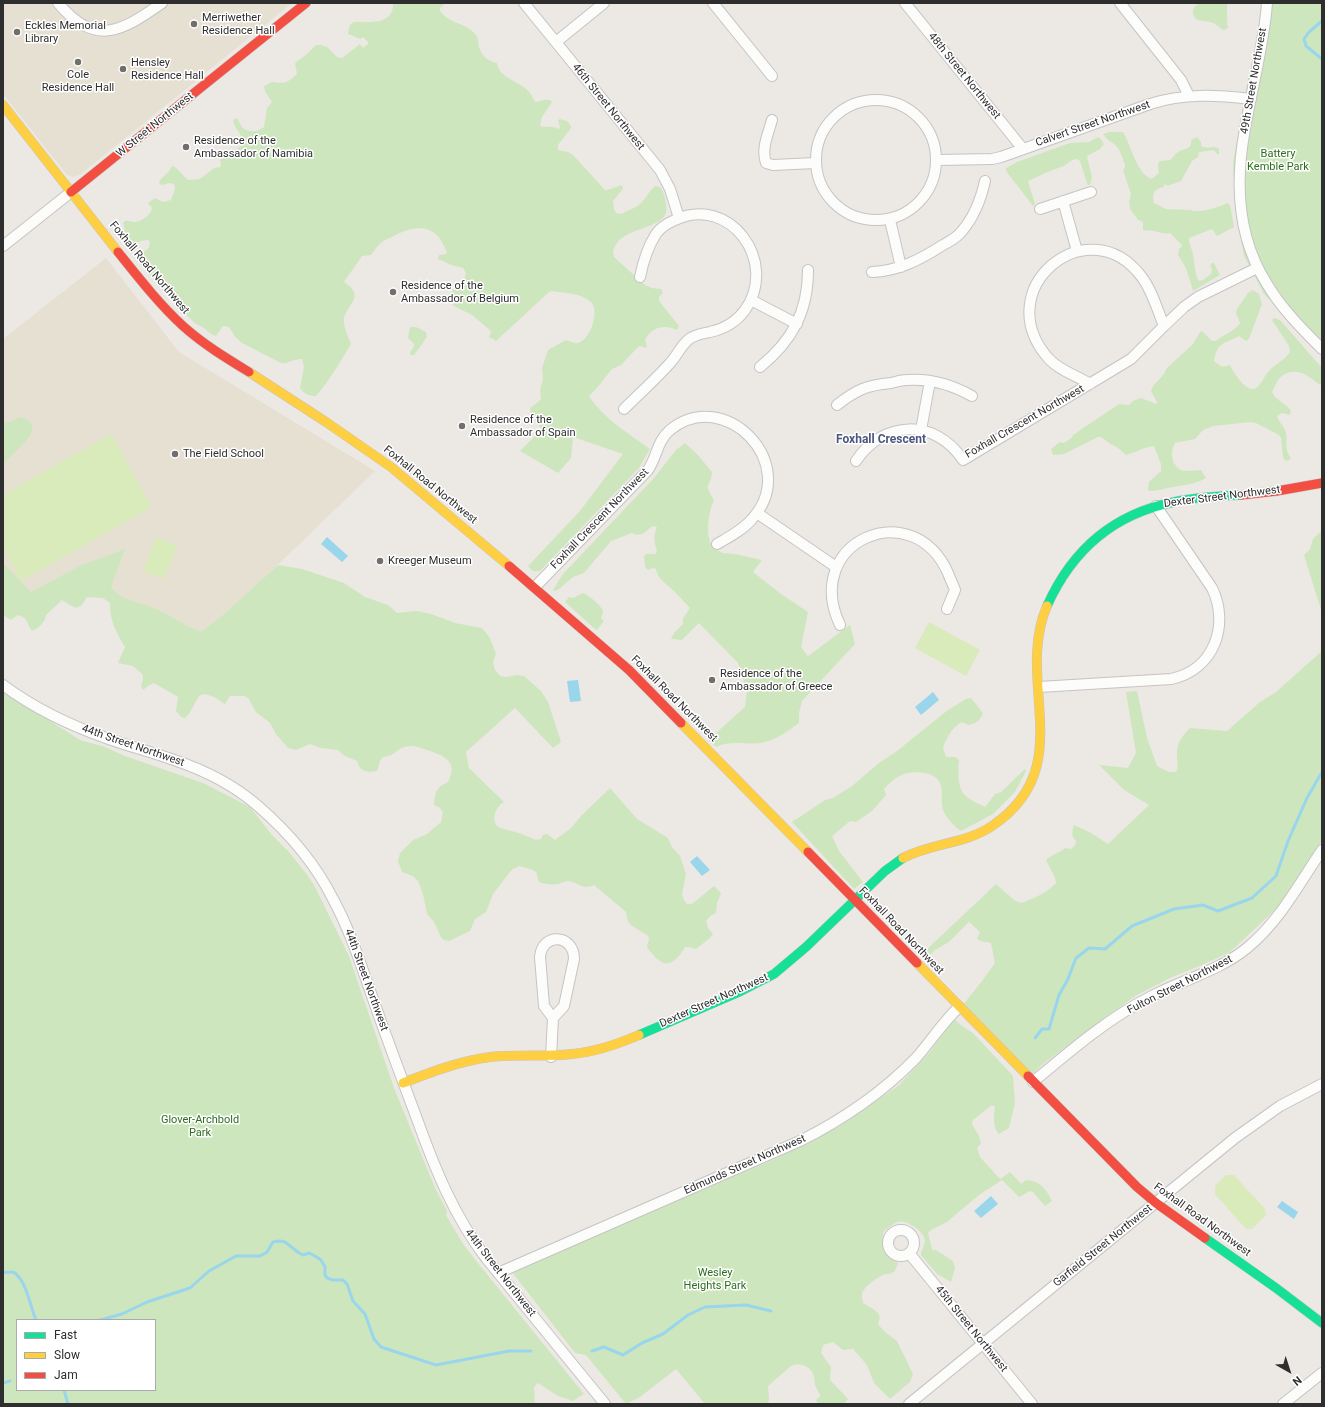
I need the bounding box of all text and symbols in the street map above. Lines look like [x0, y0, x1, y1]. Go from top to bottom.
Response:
place label: Merriwether Residence Hall [202, 11, 275, 37]
place label: Eckles Memorial Library [25, 19, 106, 45]
marker: Merriwether Residence Hall [189, 19, 199, 29]
marker: Eckles Memorial Library [12, 27, 22, 37]
street label: 49th Street Northwest [1238, 27, 1270, 135]
street label: 48th Street Northwest [925, 30, 1003, 122]
place label: Hensley Residence Hall [131, 56, 204, 82]
marker: Cole Residence Hall [73, 57, 83, 67]
street label: 46th Street Northwest [569, 61, 647, 153]
marker: Hensley Residence Hall [118, 64, 128, 74]
place label: Cole Residence Hall [42, 68, 114, 94]
street label: W Street Northwest [114, 90, 196, 160]
street label: Calvert Street Northwest [1034, 98, 1152, 150]
place label: Residence of the Ambassador of Namibia [194, 134, 313, 160]
marker: Residence of the Ambassador of Namibia [181, 142, 191, 152]
park label: Battery Kemble Park [1247, 147, 1309, 173]
street label: Foxhall Road Northwest [106, 219, 192, 317]
place label: Residence of the Ambassador of Belgium [401, 279, 519, 305]
marker: Residence of the Ambassador of Belgium [388, 287, 398, 297]
street label: Foxhall Crescent Northwest [963, 382, 1087, 462]
place label: Residence of the Ambassador of Spain [470, 413, 576, 439]
marker: Residence of the Ambassador of Spain [457, 421, 467, 431]
district label: Foxhall Crescent [836, 433, 926, 447]
street label: Foxhall Road Northwest [380, 443, 480, 527]
place label: The Field School [183, 447, 264, 461]
marker: The Field School [170, 449, 180, 459]
street label: Foxhall Crescent Northwest [548, 466, 652, 572]
street label: Dexter Street Northwest [1163, 483, 1281, 511]
place label: Kreeger Museum [388, 554, 472, 568]
marker: Kreeger Museum [375, 556, 385, 566]
street label: Foxhall Road Northwest [628, 653, 720, 745]
place label: Residence of the Ambassador of Greece [720, 667, 832, 693]
marker: Residence of the Ambassador of Greece [707, 675, 717, 685]
street label: 44th Street Northwest [80, 722, 186, 770]
street label: Foxhall Road Northwest [856, 884, 946, 978]
street label: 44th Street Northwest [341, 927, 391, 1033]
street label: Fulton Street Northwest [1125, 953, 1235, 1017]
street label: Dexter Street Northwest [658, 971, 770, 1031]
park label: Glover-Archbold Park [161, 1113, 239, 1139]
street label: Edmunds Street Northwest [682, 1132, 808, 1198]
street label: Foxhall Road Northwest [1151, 1180, 1253, 1260]
street label: Garfield Street Northwest [1051, 1202, 1155, 1290]
street label: 44th Street Northwest [462, 1227, 538, 1319]
park label: Wesley Heights Park [684, 1266, 746, 1292]
street label: 45th Street Northwest [932, 1283, 1010, 1375]
legend [16, 1319, 156, 1391]
text: Fast [54, 1328, 77, 1342]
text: Slow [54, 1348, 80, 1362]
north arrow [1269, 1351, 1309, 1391]
text: Jam [54, 1368, 78, 1382]
text: N [1290, 1373, 1304, 1388]

